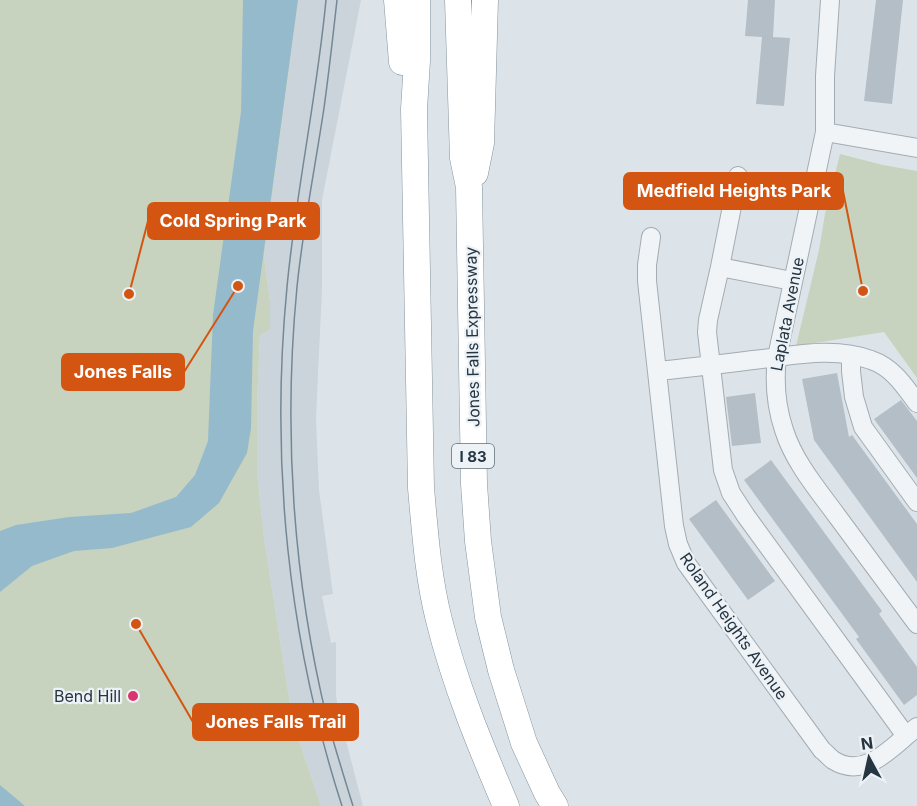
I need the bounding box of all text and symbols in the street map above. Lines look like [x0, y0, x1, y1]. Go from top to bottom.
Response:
callout: Medfield Heights Park [624, 173, 843, 209]
text: Medfield Heights Park [637, 180, 832, 201]
callout: Cold Spring Park [148, 203, 319, 239]
text: Cold Spring Park [159, 210, 307, 231]
street label: Jones Falls Expressway [460, 247, 484, 427]
street label: Laplata Avenue [766, 255, 808, 373]
callout: Jones Falls [62, 354, 184, 390]
text: Jones Falls [74, 361, 172, 382]
road number: I 83 [452, 444, 494, 468]
street label: Roland Heights Avenue [676, 549, 792, 703]
place label: Bend Hill [54, 686, 121, 706]
marker: Bend Hill [126, 689, 140, 703]
callout: Jones Falls Trail [193, 704, 358, 740]
text: Jones Falls Trail [206, 711, 346, 732]
north arrow [839, 728, 899, 788]
text: N [859, 732, 874, 754]

